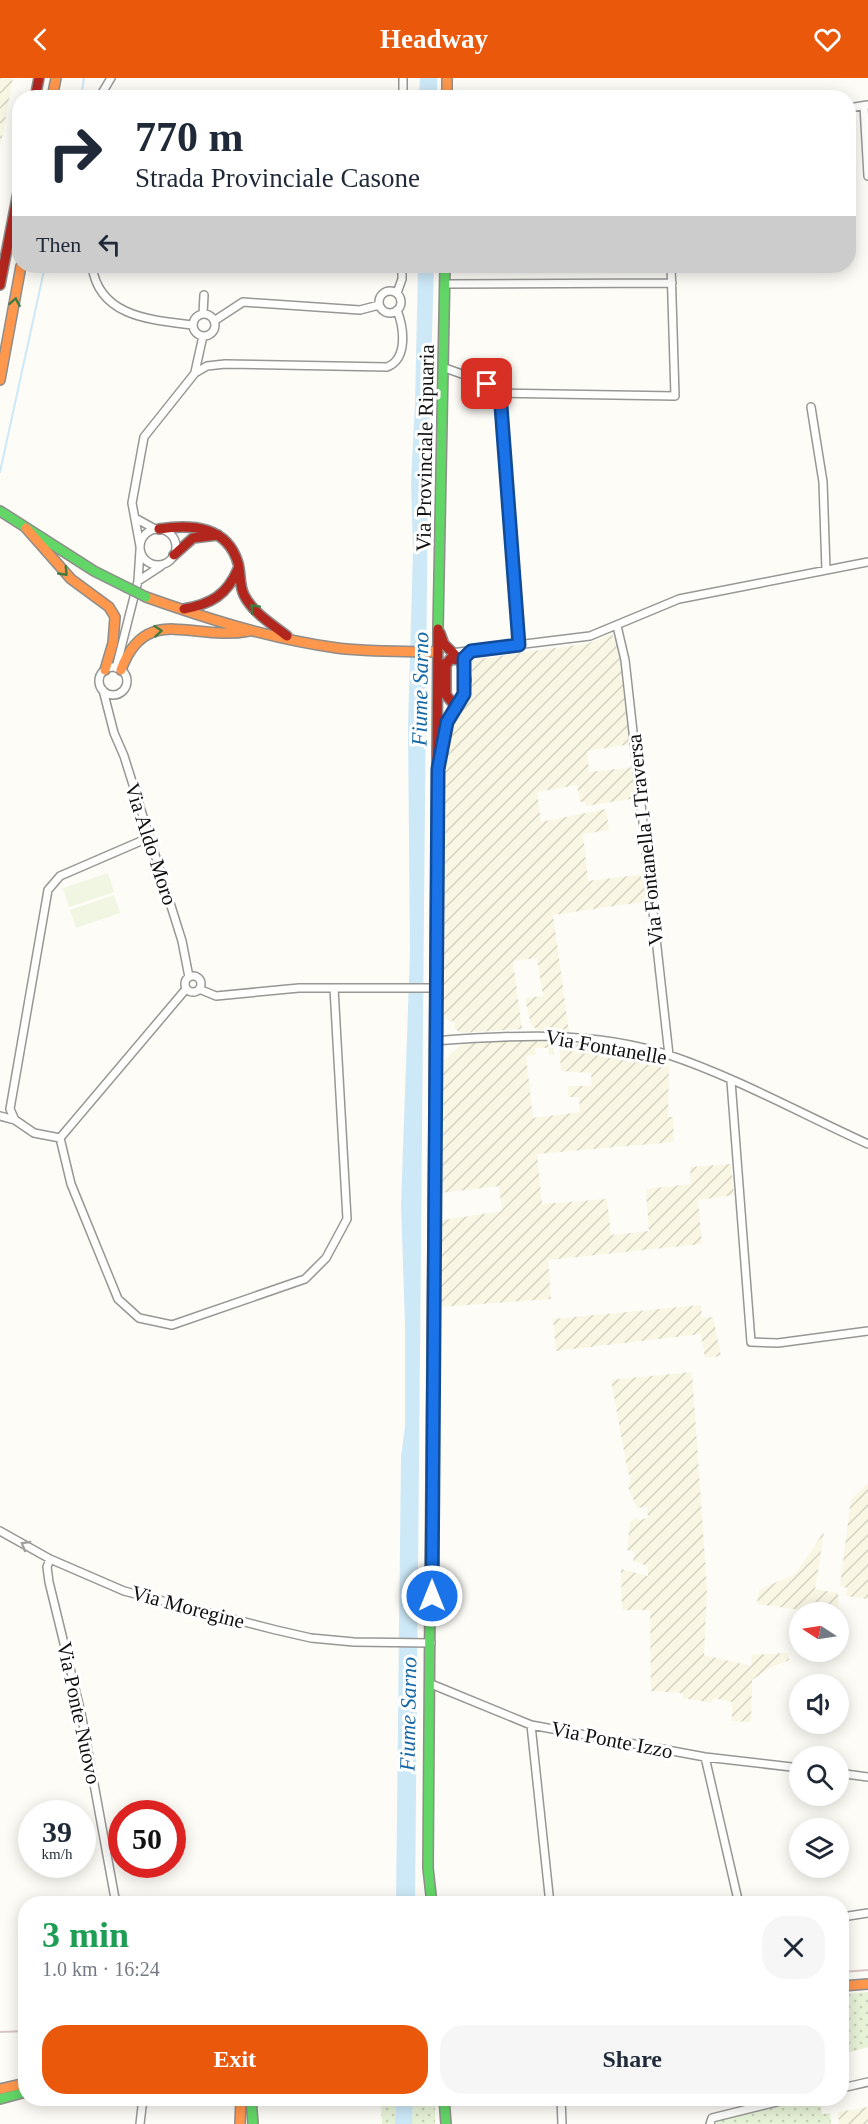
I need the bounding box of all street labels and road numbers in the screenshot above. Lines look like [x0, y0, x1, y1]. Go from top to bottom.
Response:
street label: Via Provinciale Ripuaria [411, 343, 439, 552]
street label: Via Fontanella I Traversa [622, 732, 668, 947]
street label: Via Aldo Moro [120, 780, 182, 908]
street label: Via Fontanelle [543, 1025, 669, 1069]
street label: Via Moregine [129, 1580, 247, 1634]
street label: Via Ponte Nuovo [52, 1640, 106, 1786]
street label: Via Ponte Izzo [549, 1716, 675, 1764]

